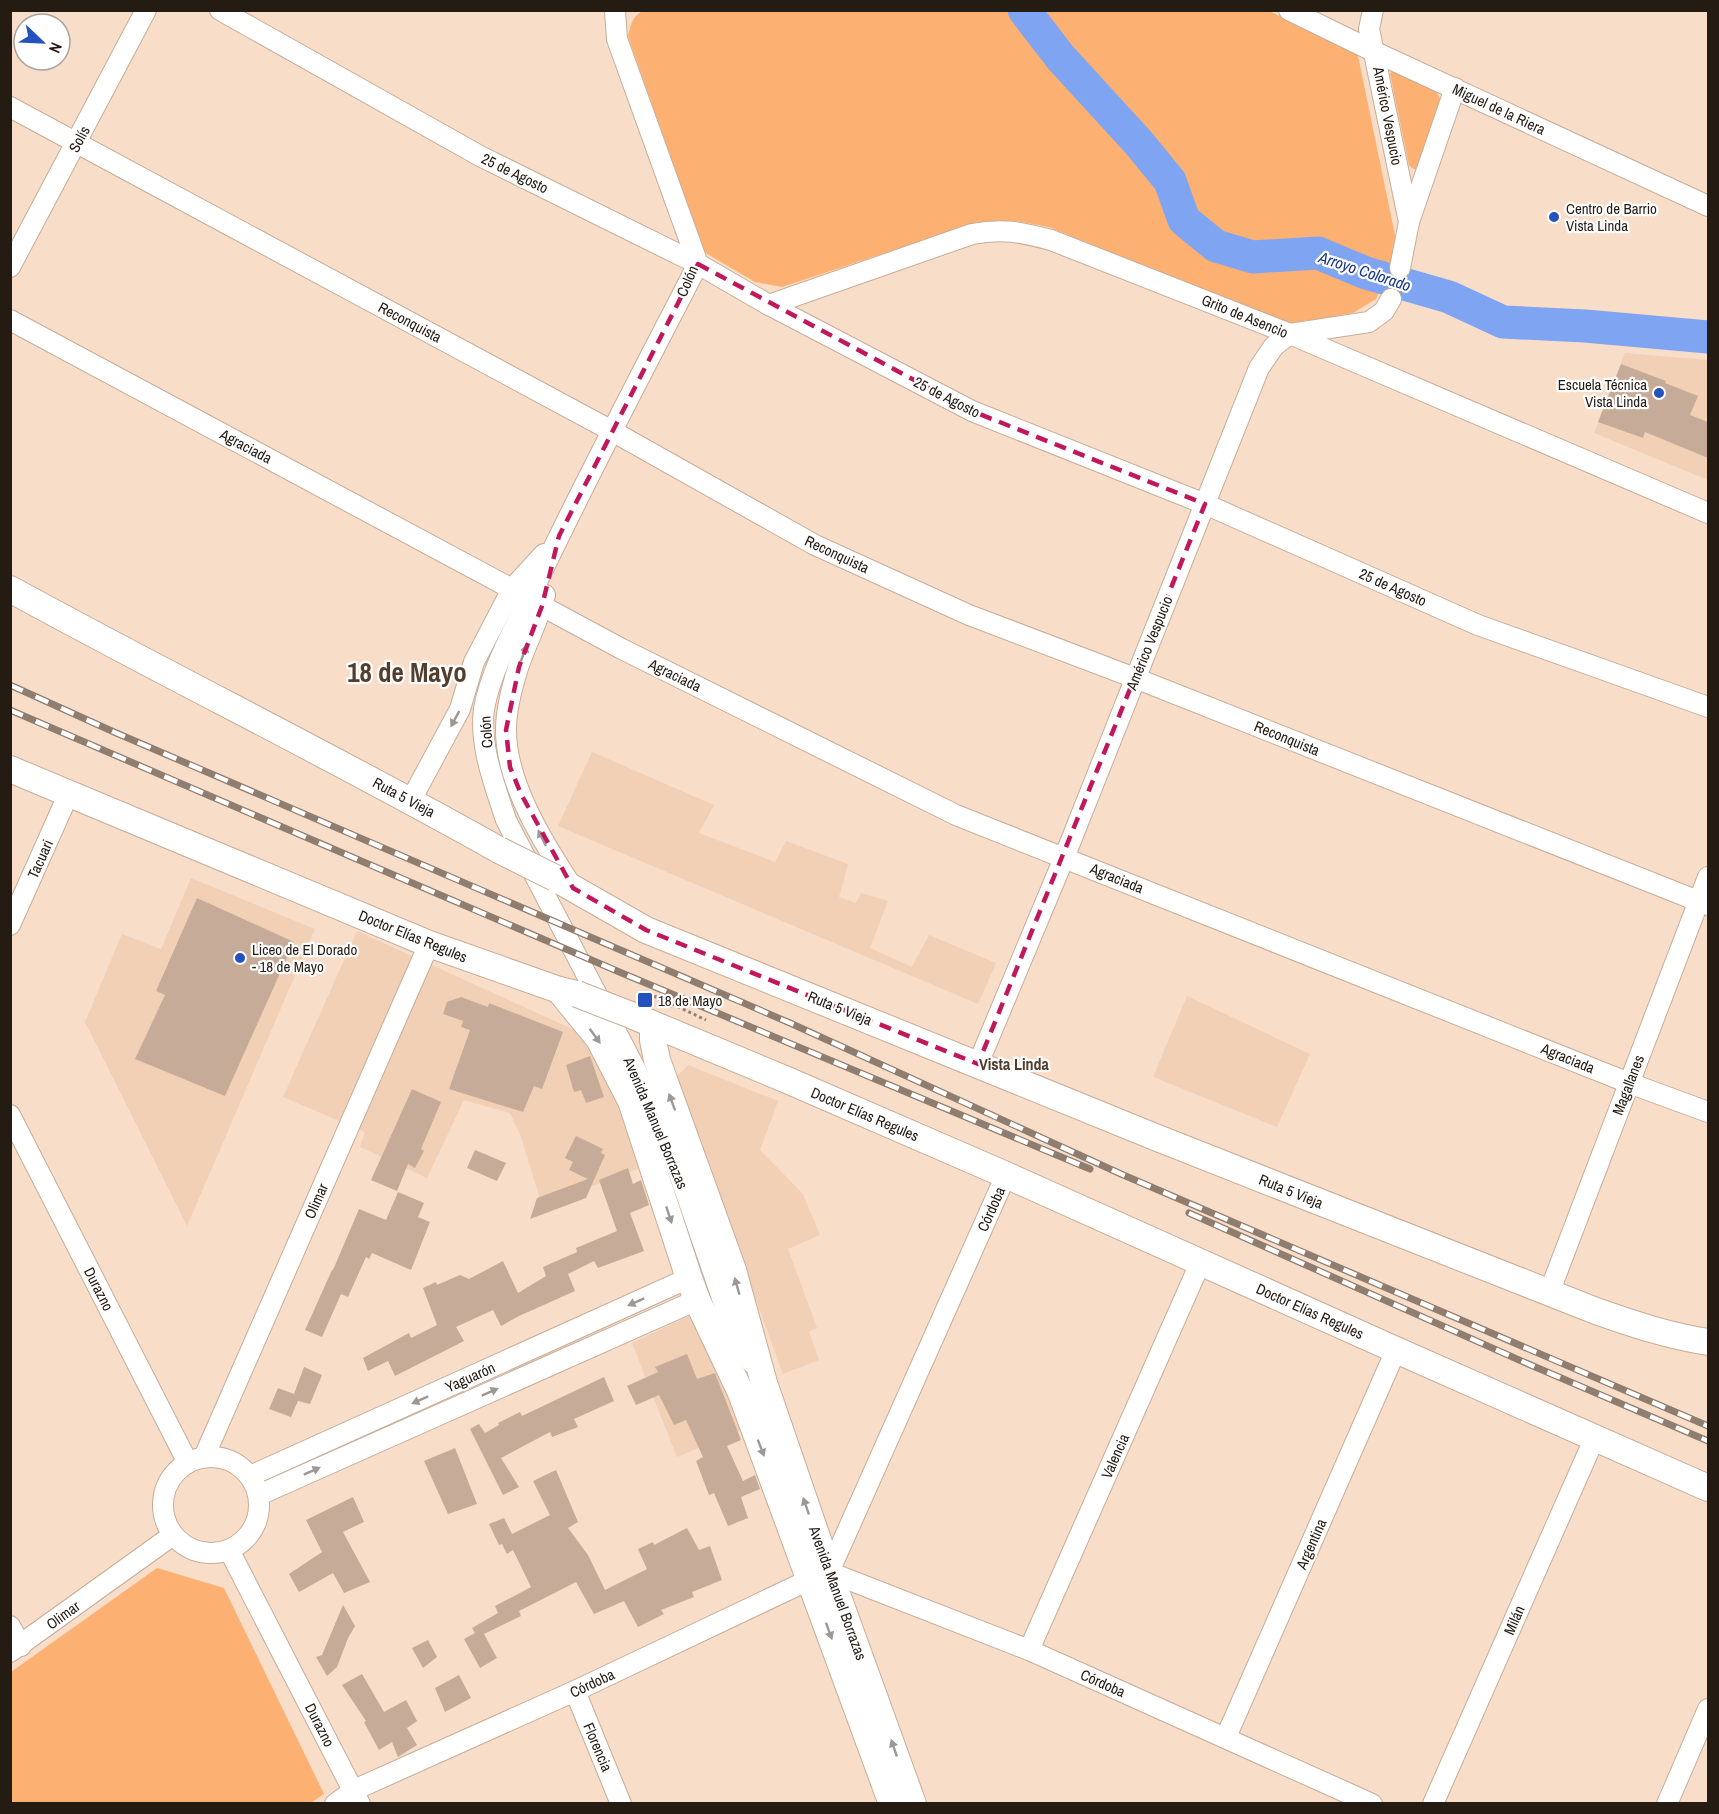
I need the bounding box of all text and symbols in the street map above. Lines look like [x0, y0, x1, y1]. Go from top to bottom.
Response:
north arrow [12, 12, 72, 72]
text: N [44, 39, 68, 57]
street label: Américo Vespucio [1368, 64, 1408, 167]
street label: Miguel de la Riera [1449, 78, 1549, 140]
street label: Solís [63, 122, 95, 156]
street label: 25 de Agosto [478, 148, 552, 198]
place label: Centro de Barrio Vista Linda [1566, 198, 1657, 236]
marker: Centro de Barrio Vista Linda [1547, 210, 1561, 224]
water label: Arroyo Colorado [1315, 245, 1414, 296]
street label: Colón [671, 262, 703, 300]
street label: Grito de Asencio [1199, 289, 1292, 343]
street label: Reconquista [375, 297, 446, 348]
street label: 25 de Agosto [910, 371, 984, 423]
place label: Escuela Técnica Vista Linda [1558, 374, 1647, 412]
marker: Escuela Técnica Vista Linda [1652, 386, 1666, 400]
street label: Agraciada [215, 423, 276, 469]
street label: Reconquista [801, 530, 873, 578]
street label: 25 de Agosto [1356, 563, 1430, 611]
street label: Américo Vespucio [1120, 593, 1177, 694]
one-way arrow [520, 644, 529, 662]
street label: Agraciada [644, 653, 705, 697]
district label: 18 de Mayo [347, 654, 467, 690]
one-way arrow [450, 711, 460, 728]
street label: Colón [474, 715, 498, 749]
street label: Reconquista [1251, 715, 1323, 761]
street label: Ruta 5 Vieja [369, 772, 439, 822]
one-way arrow [538, 830, 547, 847]
street label: Tacuari [22, 836, 58, 882]
street label: Agraciada [1086, 857, 1147, 898]
street label: Doctor Elías Regules [356, 905, 470, 967]
place label: Liceo de El Dorado - 18 de Mayo [252, 939, 357, 977]
marker: Liceo de El Dorado - 18 de Mayo [233, 951, 247, 965]
street label: Ruta 5 Vieja [805, 986, 875, 1030]
place label: 18 de Mayo [658, 990, 722, 1011]
marker: 18 de Mayo [636, 991, 654, 1009]
one-way arrow [589, 1027, 601, 1043]
street label: Agraciada [1537, 1037, 1598, 1078]
street label: Magallanes [1607, 1052, 1649, 1118]
street label: Avenida Manuel Borrazas [618, 1053, 693, 1192]
district label: Vista Linda [979, 1053, 1050, 1075]
street label: Doctor Elías Regules [808, 1082, 922, 1146]
one-way arrow [667, 1093, 677, 1111]
street label: Ruta 5 Vieja [1256, 1169, 1326, 1213]
street label: Olimar [299, 1180, 333, 1222]
street label: Córdoba [972, 1183, 1010, 1235]
one-way arrow [664, 1206, 674, 1224]
street label: Durazno [79, 1264, 119, 1315]
one-way arrow [732, 1277, 741, 1295]
street label: Doctor Elías Regules [1253, 1278, 1367, 1344]
one-way arrow [627, 1297, 644, 1306]
street label: Yaguarón [442, 1357, 498, 1397]
one-way arrow [482, 1387, 499, 1396]
one-way arrow [411, 1395, 428, 1404]
street label: Valencia [1096, 1430, 1134, 1482]
one-way arrow [757, 1439, 767, 1457]
one-way arrow [304, 1466, 322, 1476]
one-way arrow [801, 1497, 811, 1515]
street label: Argentina [1290, 1515, 1332, 1574]
street label: Avenida Manuel Borrazas [804, 1522, 872, 1663]
street label: Olimar [42, 1596, 84, 1634]
street label: Milán [1498, 1602, 1530, 1638]
one-way arrow [825, 1622, 835, 1640]
street label: Córdoba [566, 1663, 618, 1702]
street label: Córdoba [1077, 1664, 1129, 1702]
street label: Durazno [300, 1700, 340, 1751]
street label: Florencia [578, 1719, 618, 1775]
one-way arrow [889, 1739, 898, 1757]

